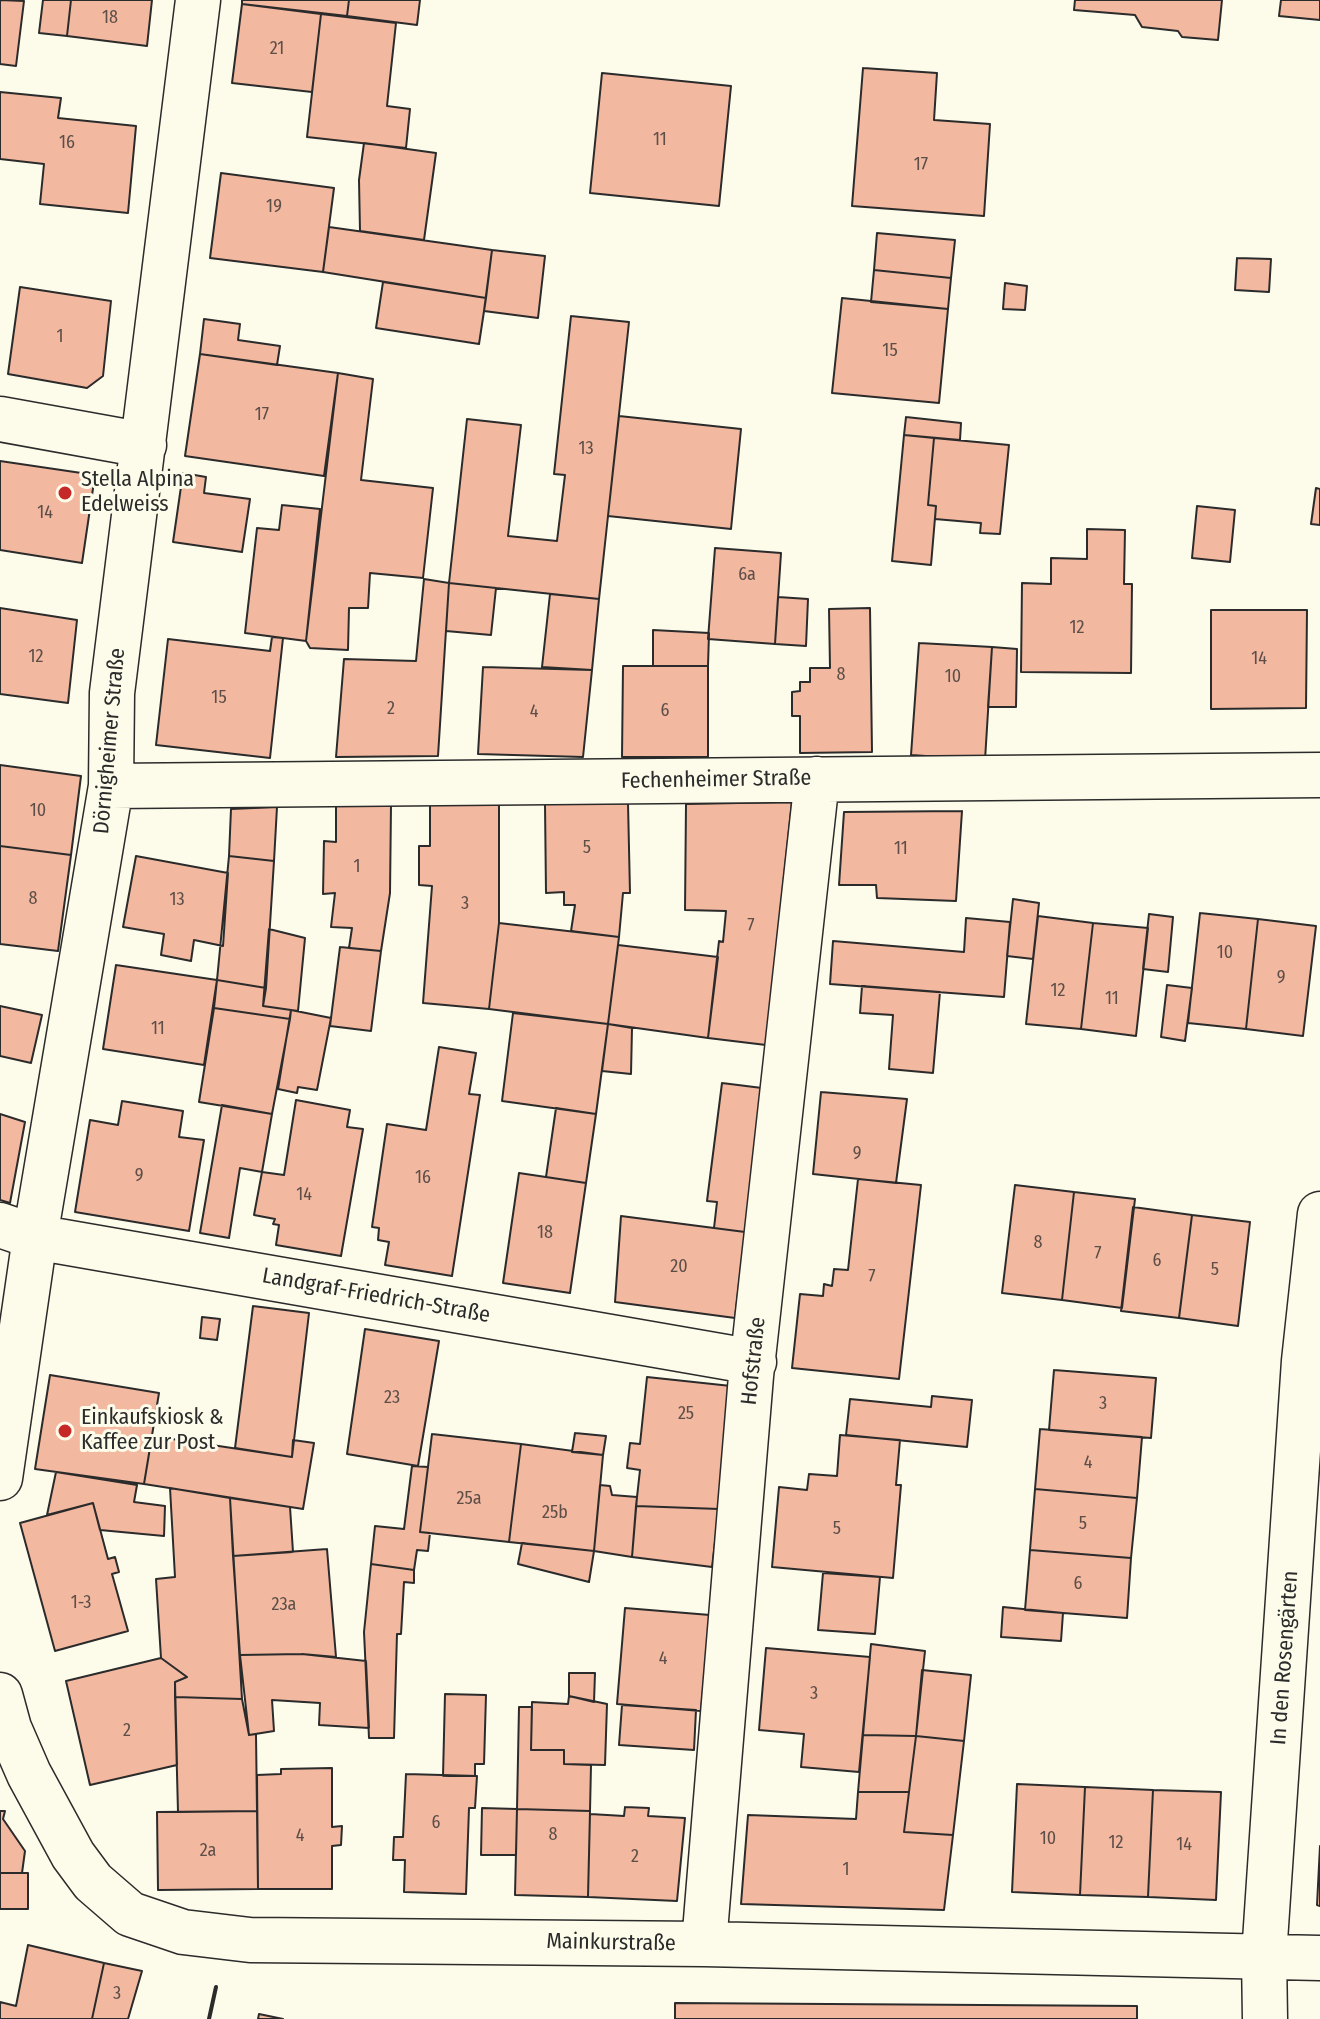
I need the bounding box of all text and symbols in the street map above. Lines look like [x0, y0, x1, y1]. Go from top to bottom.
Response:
house number: 18 [102, 7, 118, 29]
house number: 21 [270, 38, 284, 60]
house number: 11 [653, 129, 667, 151]
house number: 16 [59, 132, 75, 154]
house number: 17 [914, 154, 928, 176]
house number: 19 [266, 196, 282, 218]
house number: 1 [56, 326, 64, 348]
house number: 15 [882, 340, 898, 362]
house number: 17 [255, 404, 269, 426]
house number: 13 [578, 438, 594, 460]
place label: Stella Alpina Edelweiss [81, 467, 194, 518]
marker: Stella Alpina Edelweiss [56, 484, 74, 502]
house number: 14 [37, 502, 53, 524]
house number: 6a [738, 564, 756, 586]
house number: 12 [1070, 617, 1084, 639]
house number: 12 [29, 646, 43, 668]
street label: Dörnigheimer Straße [89, 647, 131, 835]
house number: 14 [1251, 648, 1267, 670]
house number: 8 [837, 664, 845, 686]
house number: 10 [945, 666, 961, 688]
house number: 15 [211, 687, 227, 709]
house number: 2 [387, 698, 395, 720]
house number: 6 [661, 700, 669, 722]
house number: 4 [530, 701, 538, 723]
street label: Fechenheimer Straße [621, 765, 811, 795]
house number: 10 [30, 800, 46, 822]
house number: 5 [583, 837, 591, 859]
house number: 11 [894, 838, 908, 860]
house number: 1 [353, 856, 361, 878]
house number: 8 [29, 888, 37, 910]
house number: 13 [169, 889, 185, 911]
house number: 3 [461, 893, 469, 915]
house number: 7 [747, 915, 755, 937]
house number: 10 [1217, 942, 1233, 964]
house number: 9 [1277, 967, 1285, 989]
house number: 12 [1051, 980, 1065, 1002]
house number: 11 [1105, 988, 1119, 1010]
house number: 11 [151, 1018, 165, 1040]
house number: 9 [853, 1143, 861, 1165]
house number: 9 [135, 1165, 143, 1187]
house number: 16 [415, 1167, 431, 1189]
house number: 14 [296, 1184, 312, 1206]
house number: 18 [537, 1222, 553, 1244]
house number: 8 [1034, 1232, 1042, 1254]
house number: 7 [1094, 1243, 1102, 1265]
house number: 6 [1153, 1250, 1161, 1272]
house number: 20 [670, 1256, 688, 1278]
house number: 5 [1211, 1259, 1219, 1281]
street label: Landgraf-Friedrich-Straße [260, 1263, 492, 1329]
house number: 7 [868, 1266, 876, 1288]
street label: Hofstraße [736, 1316, 772, 1406]
house number: 23 [384, 1387, 400, 1409]
house number: 3 [1099, 1393, 1107, 1415]
house number: 25 [678, 1403, 694, 1425]
place label: Einkaufskiosk & Kaffee zur Post [81, 1405, 224, 1456]
marker: Einkaufskiosk & Kaffee zur Post [56, 1422, 74, 1440]
house number: 4 [1084, 1452, 1092, 1474]
house number: 25a [456, 1488, 482, 1510]
house number: 25b [542, 1502, 568, 1524]
house number: 5 [1079, 1513, 1087, 1535]
house number: 5 [833, 1518, 841, 1540]
street label: In den Rosengärten [1266, 1570, 1304, 1746]
house number: 6 [1074, 1573, 1082, 1595]
house number: 1-3 [71, 1592, 91, 1614]
house number: 23a [272, 1594, 296, 1616]
house number: 4 [659, 1648, 667, 1670]
house number: 3 [810, 1683, 818, 1705]
house number: 2 [123, 1720, 131, 1742]
house number: 6 [432, 1812, 440, 1834]
house number: 8 [549, 1824, 557, 1846]
house number: 4 [296, 1825, 304, 1847]
house number: 10 [1040, 1828, 1056, 1850]
house number: 12 [1109, 1832, 1123, 1854]
house number: 14 [1176, 1834, 1192, 1856]
house number: 2a [200, 1840, 216, 1862]
house number: 2 [631, 1846, 639, 1868]
house number: 1 [842, 1859, 850, 1881]
street label: Mainkurstraße [546, 1929, 676, 1957]
house number: 3 [113, 1983, 121, 2005]

